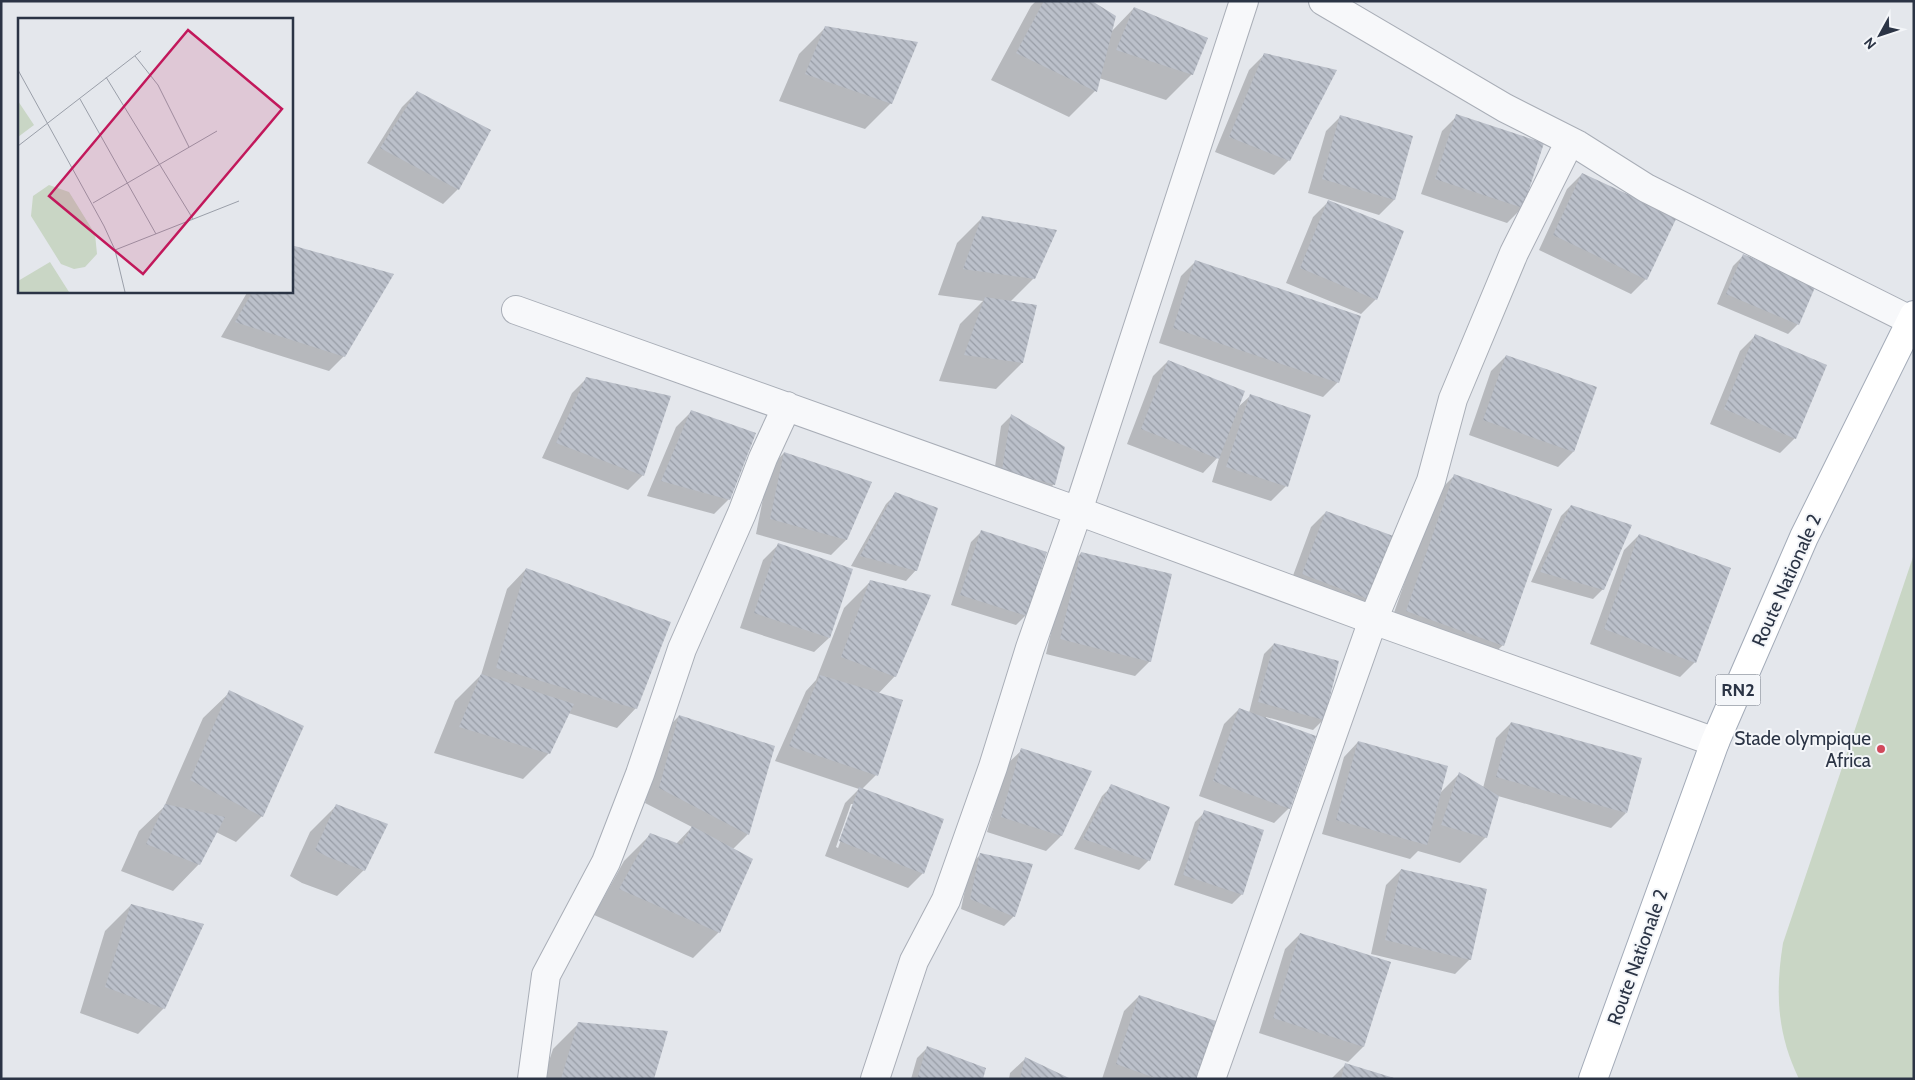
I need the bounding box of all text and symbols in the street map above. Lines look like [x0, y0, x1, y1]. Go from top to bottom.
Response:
north arrow [1855, 10, 1905, 60]
inset map [18, 18, 292, 292]
text: N [1860, 34, 1880, 53]
street label: Route Nationale 2 [1747, 510, 1826, 650]
road number: RN2 [1716, 674, 1760, 706]
place label: Stade olympique Africa [1734, 727, 1871, 772]
marker: Stade olympique Africa [1875, 743, 1887, 755]
street label: Route Nationale 2 [1602, 886, 1673, 1028]

